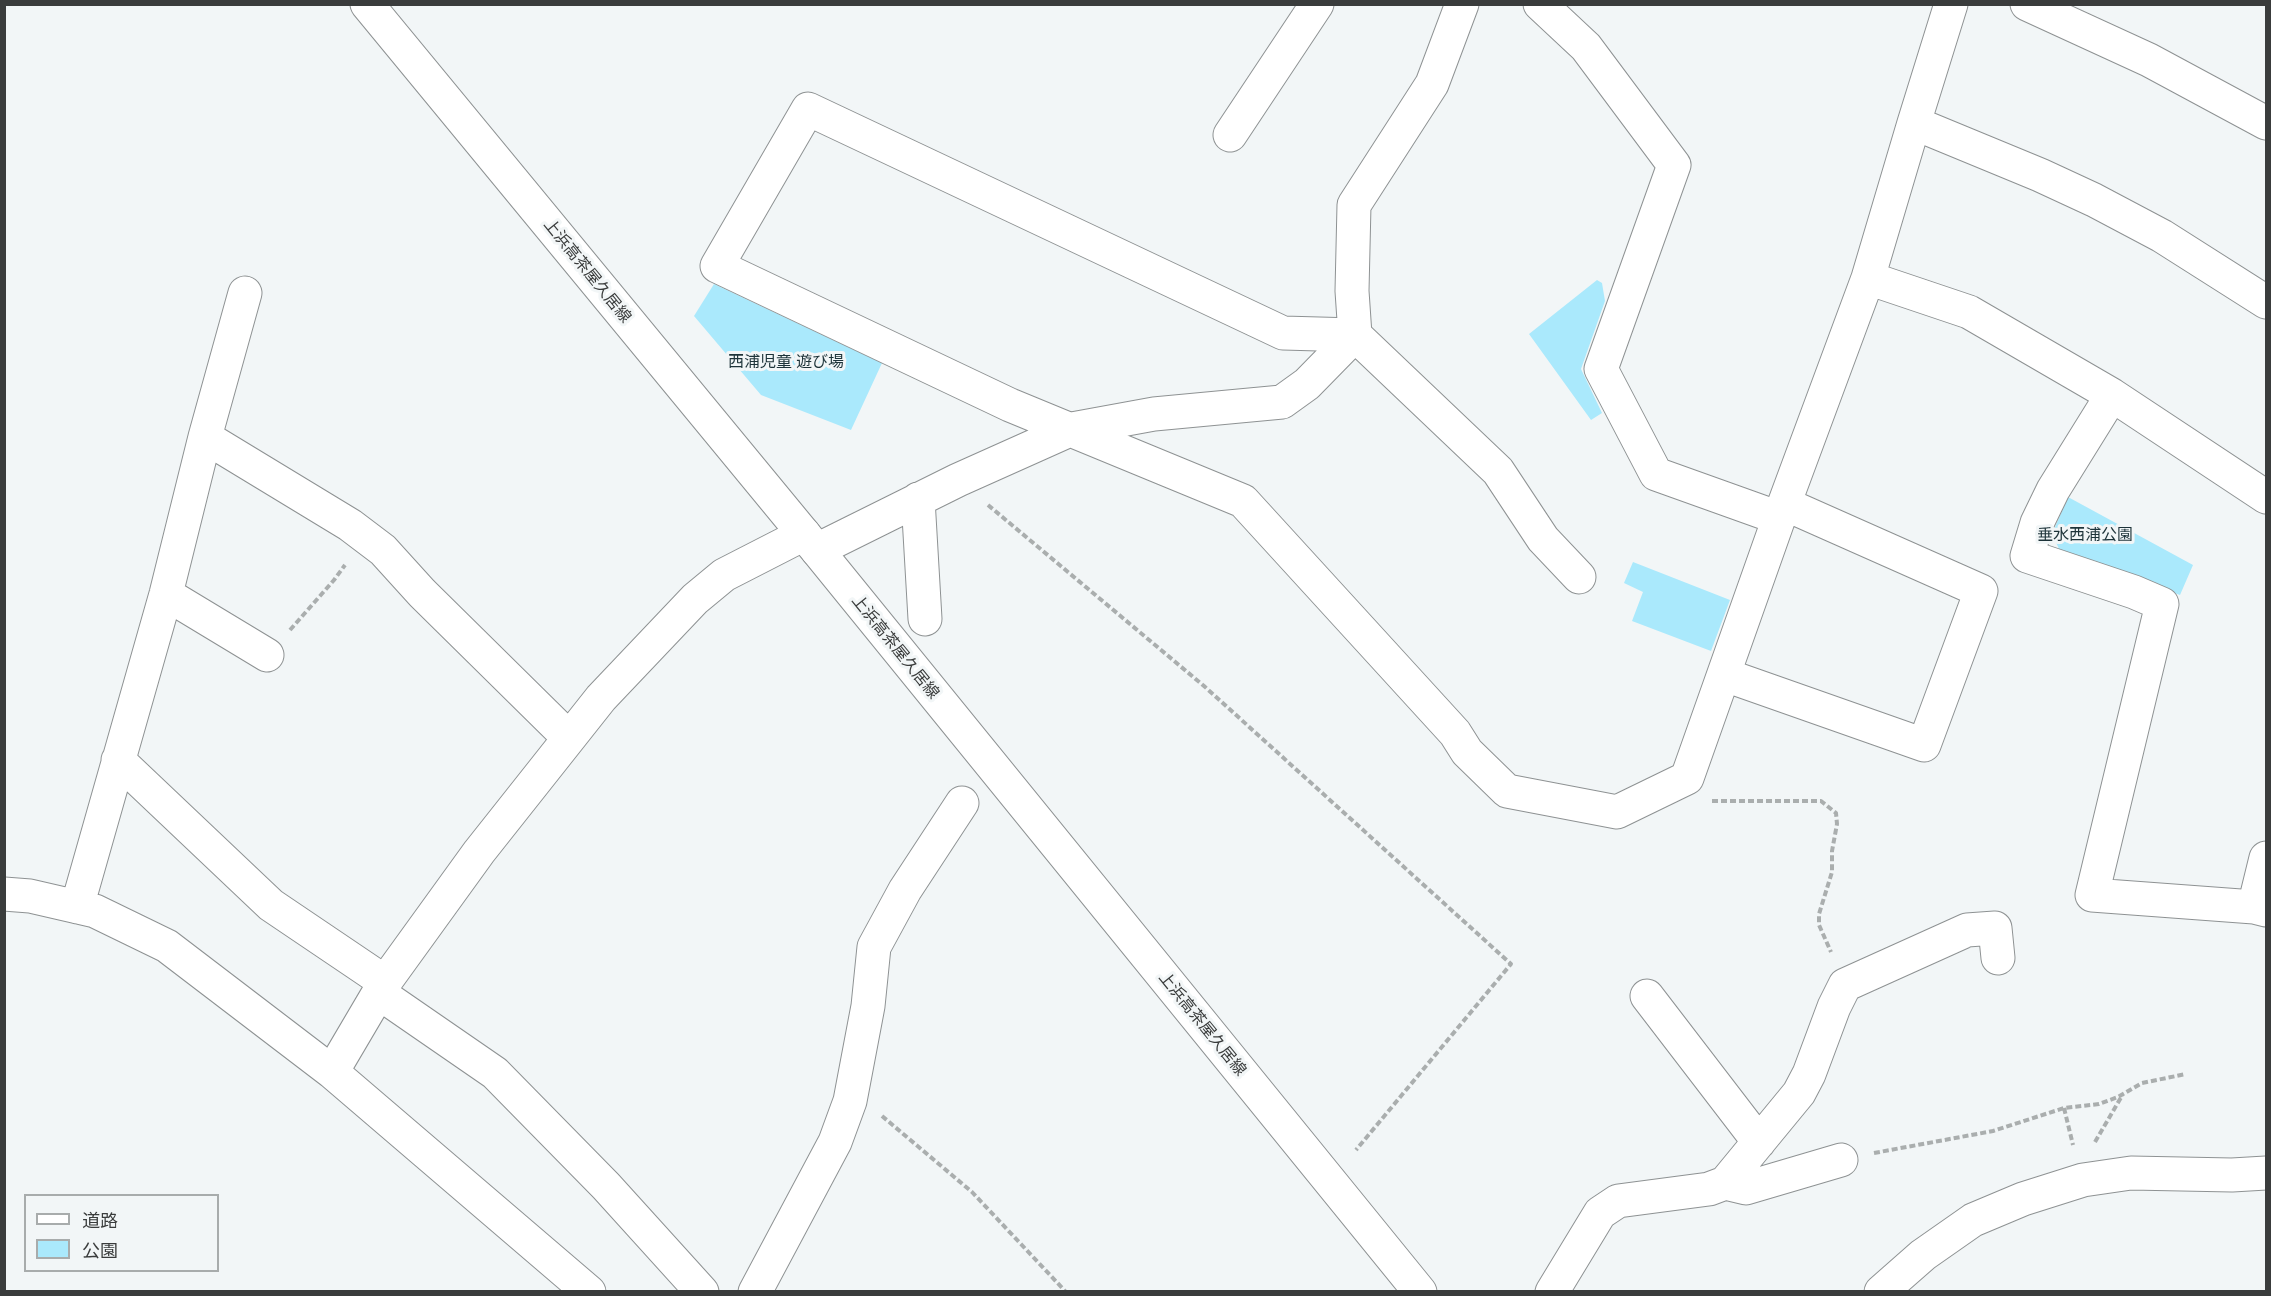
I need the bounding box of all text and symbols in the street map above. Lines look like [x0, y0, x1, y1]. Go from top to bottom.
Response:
street label: 上浜高茶屋久居線 [539, 215, 635, 327]
park label: 西浦児童 遊び場 [728, 352, 844, 372]
park label: 垂水西浦公園 [2037, 525, 2133, 545]
street label: 上浜高茶屋久居線 [847, 591, 943, 703]
street label: 上浜高茶屋久居線 [1154, 968, 1250, 1080]
legend [24, 1194, 219, 1272]
text: 道路 [82, 1208, 118, 1232]
text: 公園 [82, 1238, 118, 1262]

